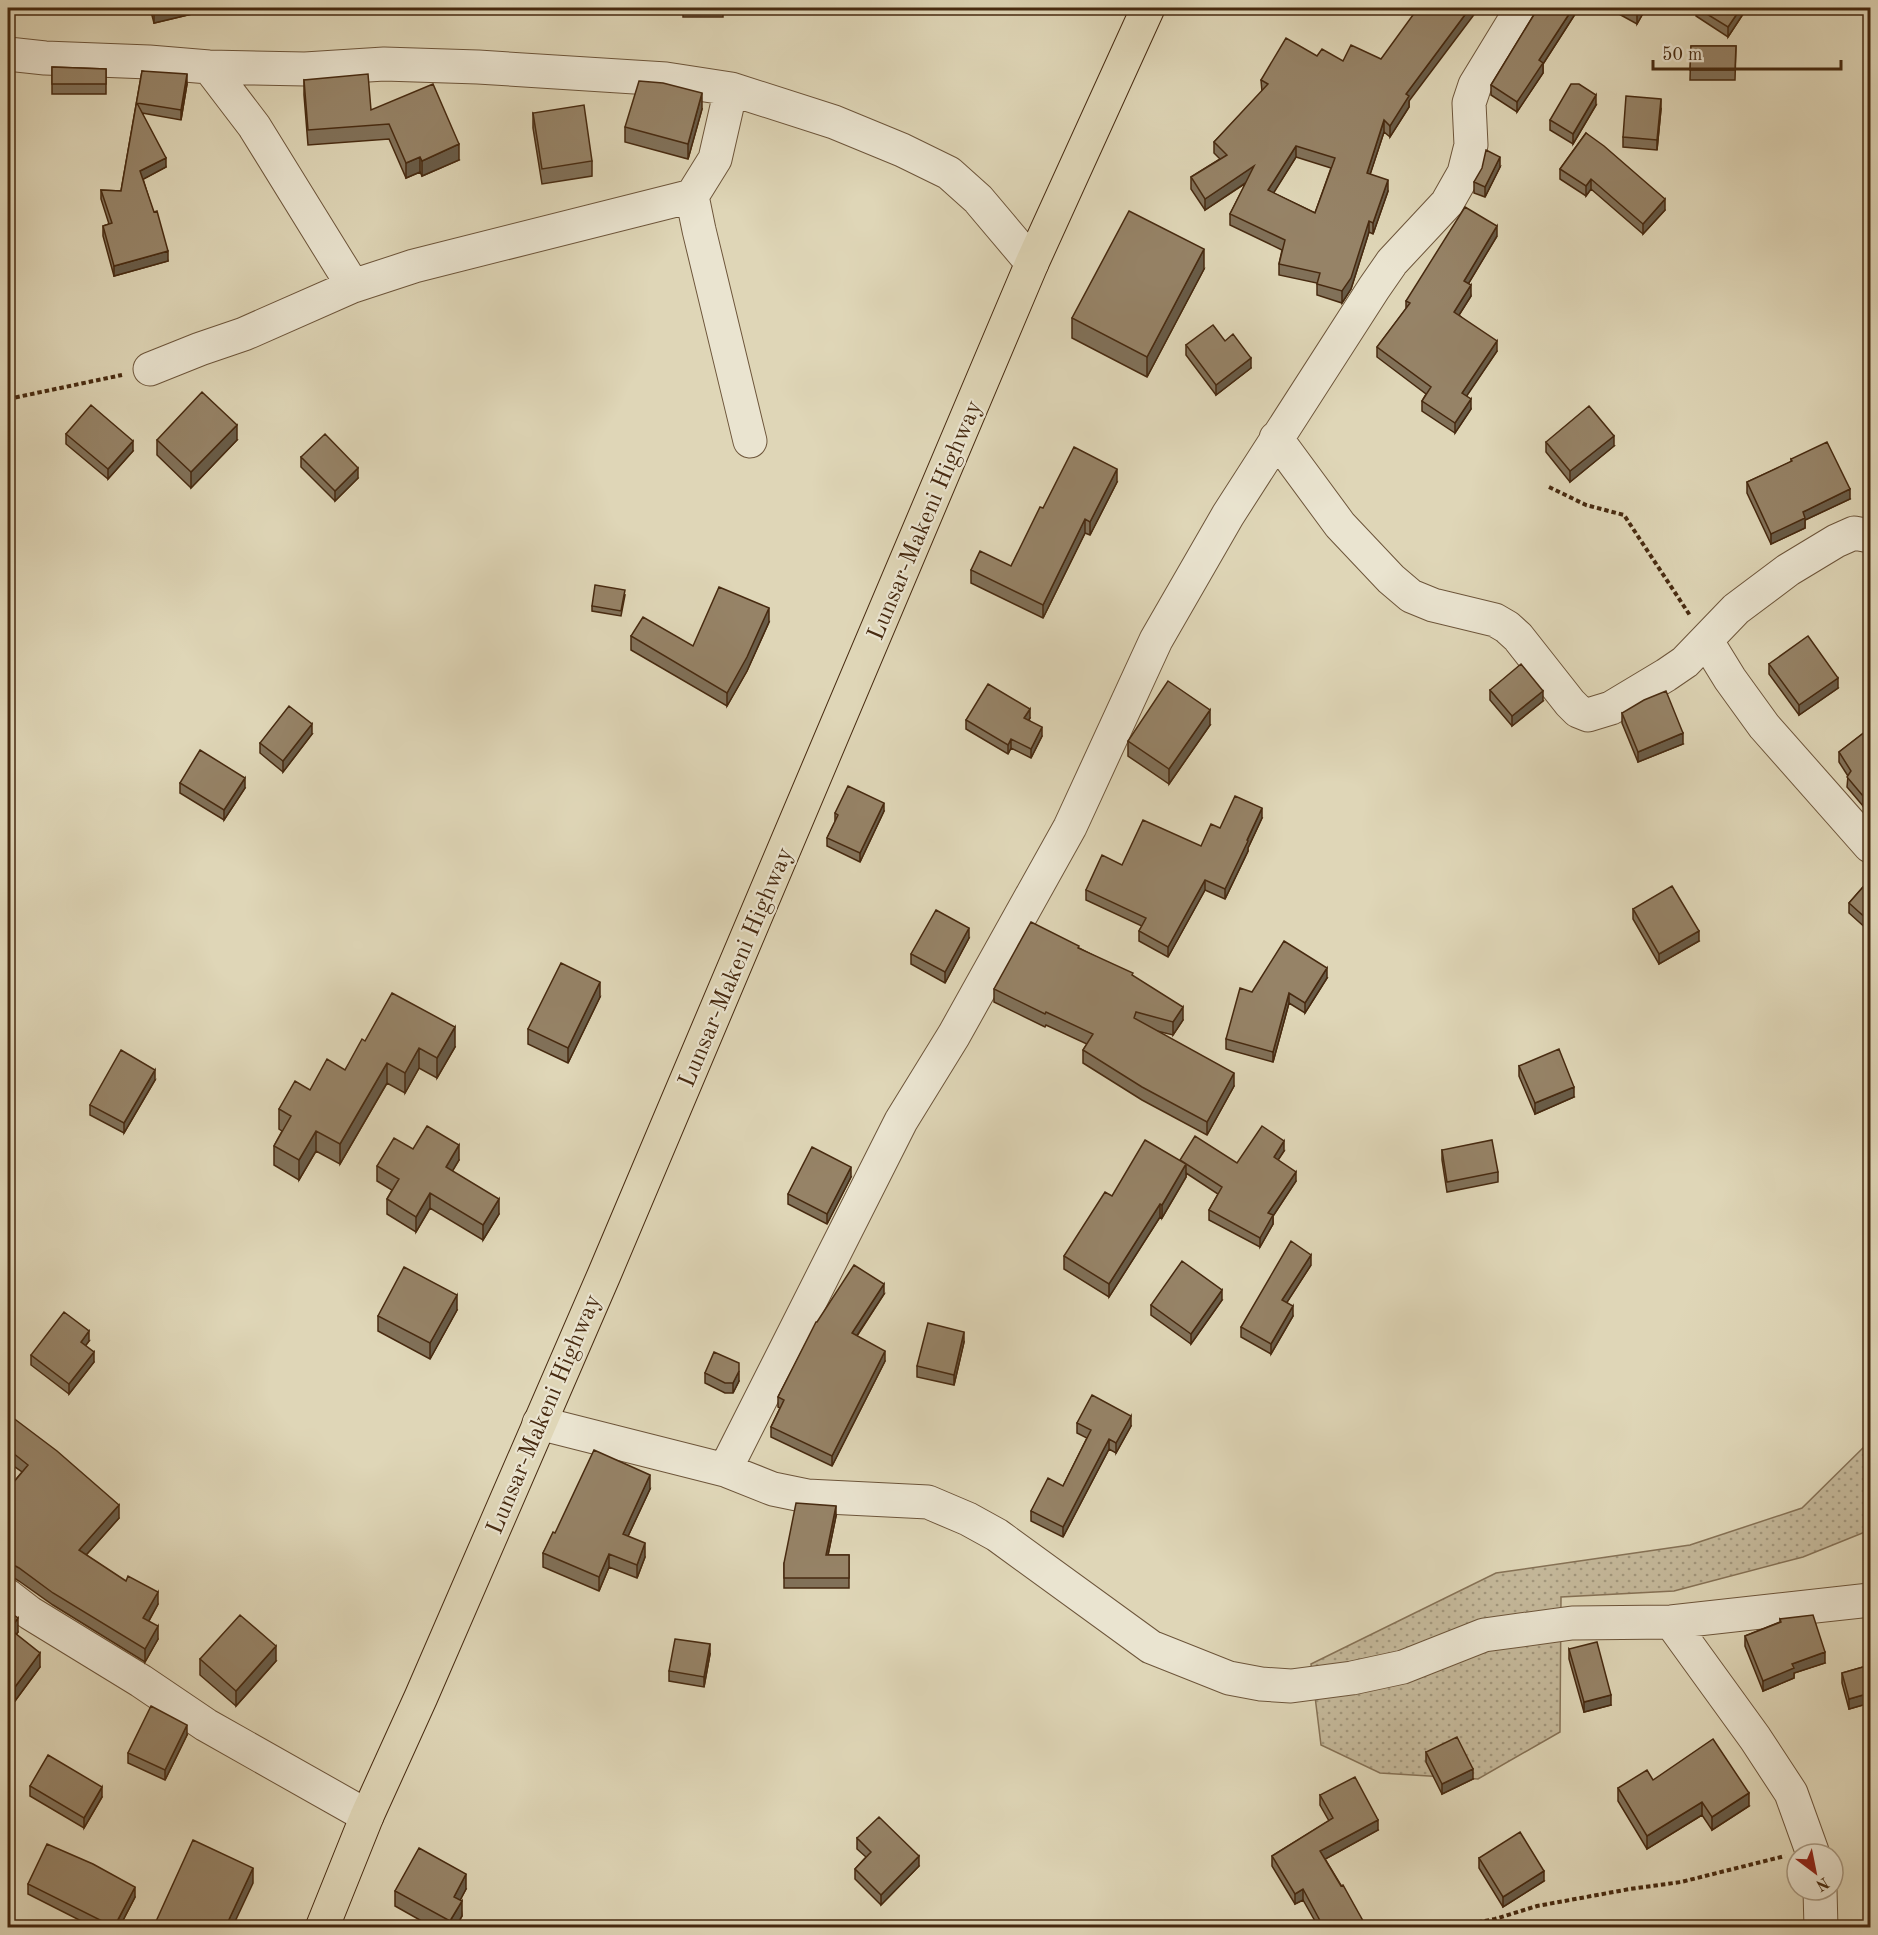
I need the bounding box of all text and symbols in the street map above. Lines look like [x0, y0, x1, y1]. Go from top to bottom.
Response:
scale bar [1653, 33, 1840, 71]
text: 50 m [1662, 46, 1702, 64]
street label: Lunsar-Makeni Highway [864, 397, 987, 644]
street label: Lunsar-Makeni Highway [675, 844, 798, 1091]
street label: Lunsar-Makeni Highway [483, 1291, 606, 1538]
north arrow [1785, 1842, 1845, 1902]
text: N [1812, 1873, 1831, 1893]

